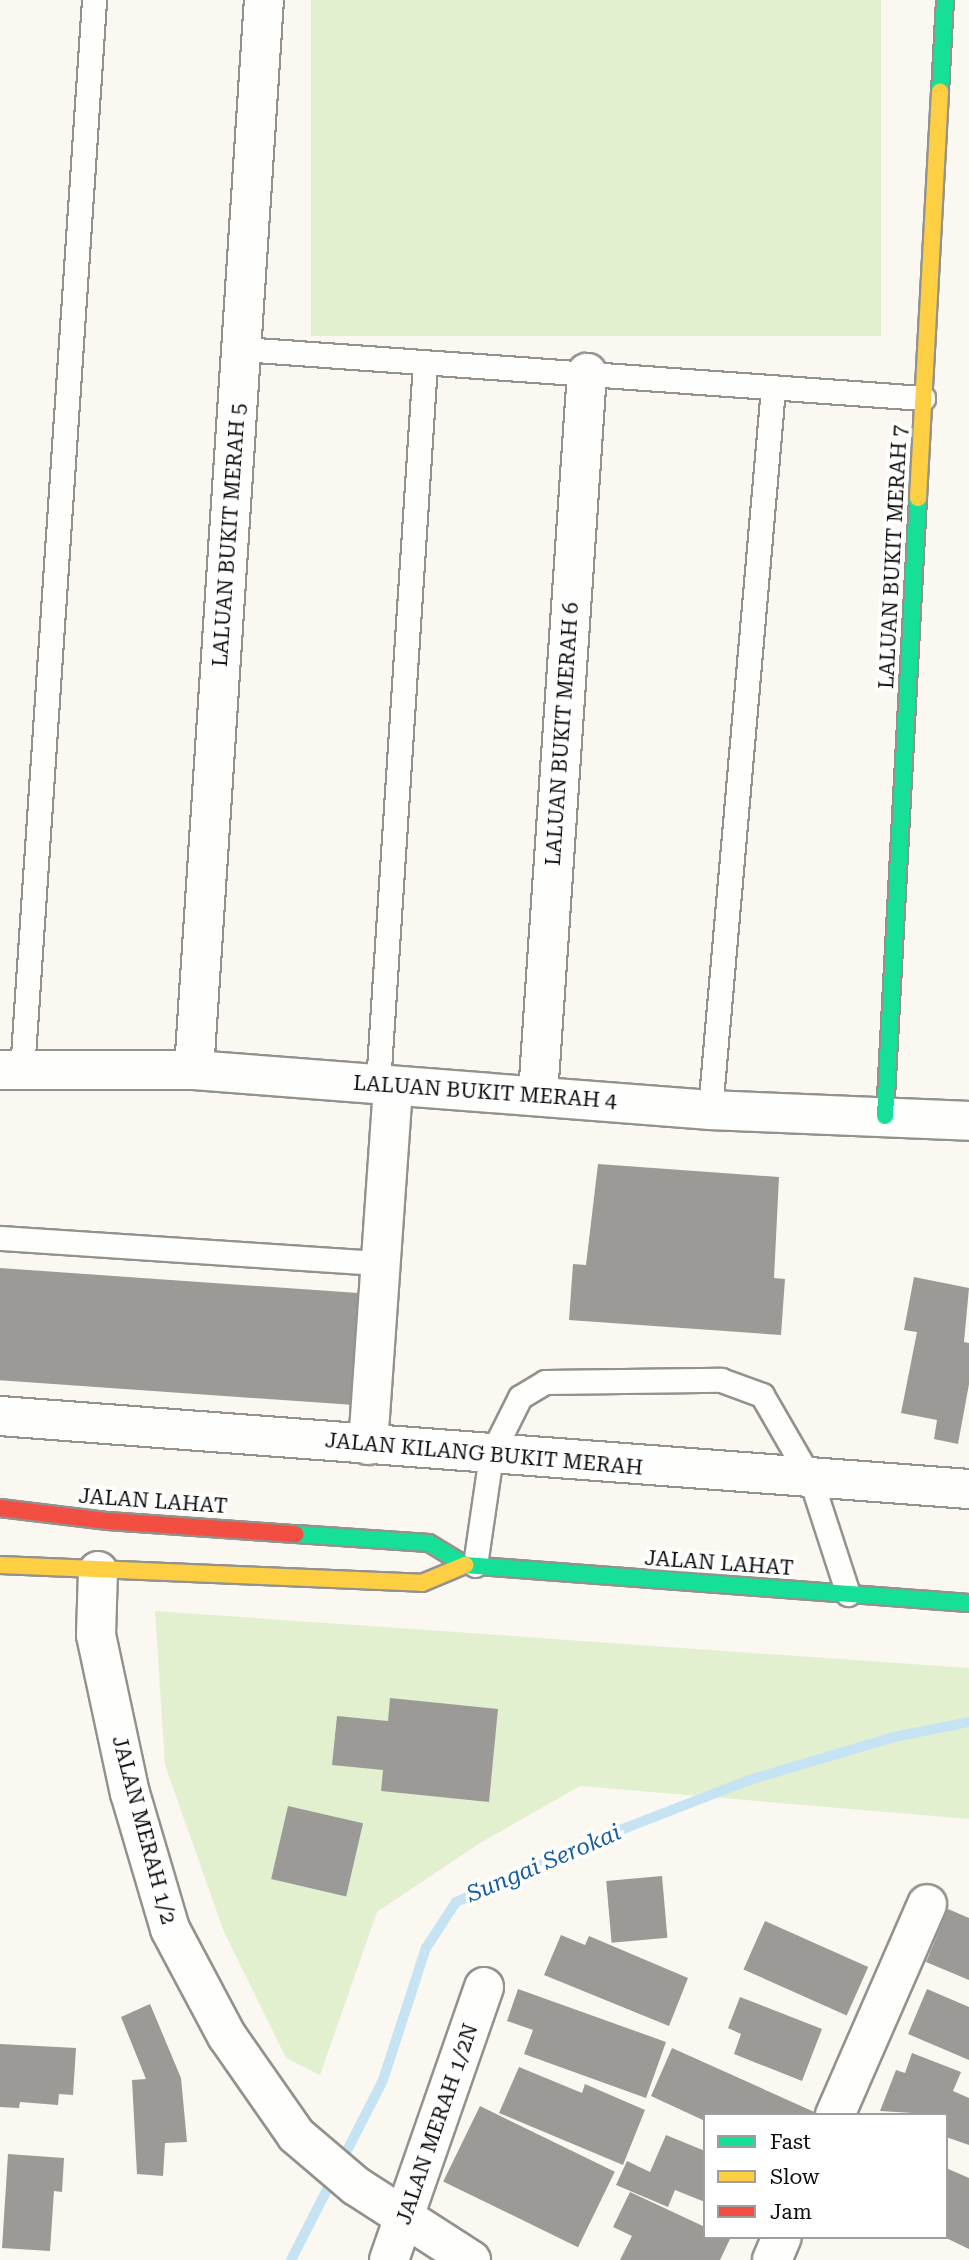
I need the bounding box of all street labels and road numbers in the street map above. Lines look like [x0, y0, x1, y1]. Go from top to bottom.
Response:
street label: LALUAN BUKIT MERAH 5 [207, 402, 251, 668]
street label: LALUAN BUKIT MERAH 7 [874, 424, 912, 690]
street label: LALUAN BUKIT MERAH 6 [540, 601, 584, 867]
street label: LALUAN BUKIT MERAH 4 [352, 1070, 618, 1114]
street label: JALAN KILANG BUKIT MERAH [324, 1428, 644, 1480]
street label: JALAN LAHAT [78, 1483, 228, 1519]
street label: JALAN LAHAT [644, 1545, 794, 1581]
street label: JALAN MERAH 1/2 [107, 1733, 181, 1927]
street label: JALAN MERAH 1/2N [391, 2020, 483, 2228]

